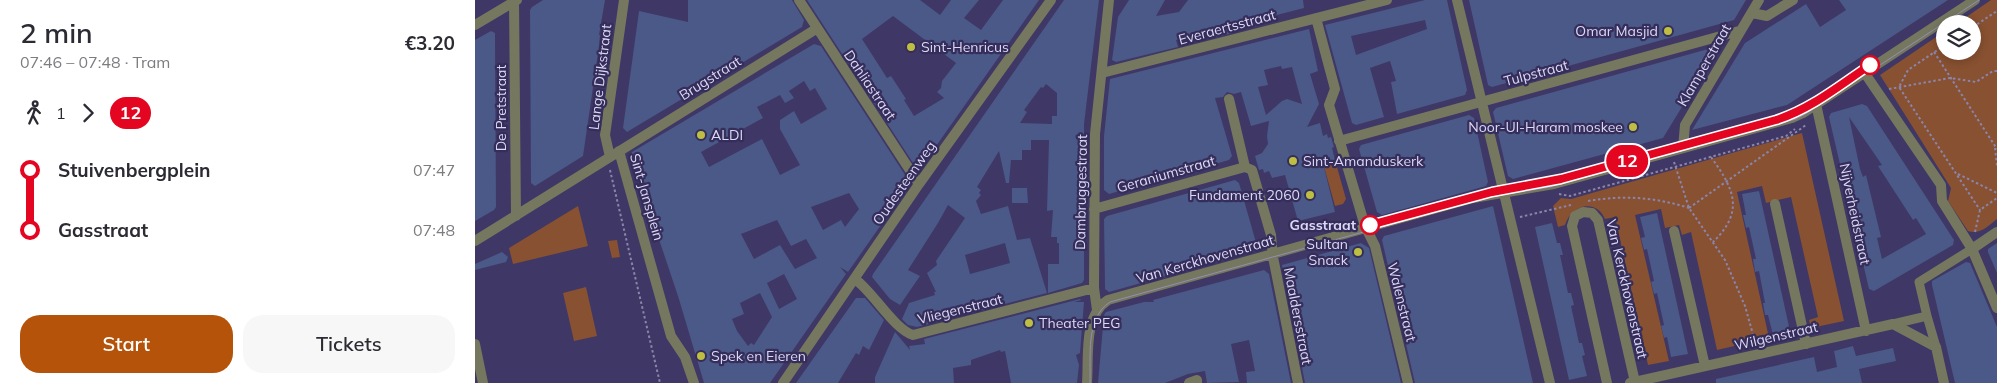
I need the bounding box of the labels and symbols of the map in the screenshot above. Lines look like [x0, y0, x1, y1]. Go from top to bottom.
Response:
street label: Everaertsstraat [1176, 5, 1278, 49]
street label: Klamperstraat [1673, 20, 1735, 110]
place label: Omar Masjid [1575, 22, 1658, 40]
street label: Lange Dijkstraat [585, 23, 615, 131]
marker: Omar Masjid [1662, 25, 1674, 37]
place label: Sint-Henricus [921, 38, 1009, 56]
marker: Sint-Henricus [905, 41, 917, 53]
street label: Dahliastraat [840, 47, 900, 124]
street label: Brugstraat [676, 52, 744, 104]
unlabelled marker [1860, 55, 1880, 75]
street label: Tulpstraat [1502, 56, 1570, 90]
street label: De Pretstraat [492, 65, 510, 151]
place label: Noor-Ul-Haram moskee [1468, 118, 1623, 136]
marker: Noor-Ul-Haram moskee [1627, 121, 1639, 133]
place label: ALDI [711, 126, 743, 144]
marker: ALDI [695, 129, 707, 141]
street label: Dambruggestraat [1071, 134, 1091, 250]
street label: Oudesteenweg [868, 138, 940, 228]
line badge: 12 [1605, 145, 1649, 177]
street label: Sint-Jansplein [626, 151, 668, 243]
street label: Geraniumstraat [1115, 151, 1217, 197]
place label: Sint-Amanduskerk [1303, 152, 1424, 170]
marker: Sint-Amanduskerk [1287, 155, 1299, 167]
street label: Nijverheidstraat [1835, 162, 1875, 266]
place label: Fundament 2060 [1189, 186, 1300, 204]
marker: Fundament 2060 [1304, 189, 1316, 201]
marker: Gasstraat [1360, 215, 1380, 235]
place label: Gasstraat [1290, 216, 1357, 234]
street label: Van Kerckhovenstraat [1602, 218, 1652, 361]
street label: Van Kerckhovenstraat [1134, 231, 1276, 287]
place label: Sultan Snack [1306, 235, 1349, 269]
marker: Sultan Snack [1352, 246, 1364, 258]
street label: Walenstraat [1383, 261, 1421, 343]
street label: Maaldersstraat [1280, 266, 1316, 366]
street label: Vliegenstraat [916, 290, 1004, 328]
place label: Theater PEG [1039, 314, 1120, 332]
marker: Theater PEG [1023, 317, 1035, 329]
street label: Wilgenstraat [1733, 318, 1820, 354]
place label: Spek en Eieren [711, 347, 806, 365]
marker: Spek en Eieren [695, 350, 707, 362]

